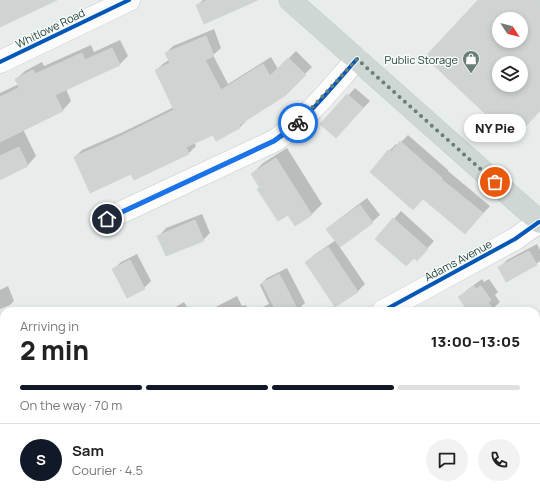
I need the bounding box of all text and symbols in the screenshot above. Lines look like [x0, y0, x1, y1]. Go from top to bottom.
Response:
street label: Whitlowe Road [13, 5, 87, 51]
north arrow [492, 12, 528, 48]
map controls [492, 12, 528, 92]
shop icon: Public Storage [461, 49, 481, 74]
place label: Public Storage [385, 52, 459, 67]
button: layers [492, 56, 528, 92]
courier [278, 103, 318, 143]
icon: bike [287, 112, 309, 134]
callout: NY Pie [464, 114, 526, 142]
text: NY Pie [475, 119, 515, 137]
pin [478, 165, 512, 199]
icon: bag [484, 171, 506, 193]
pin [90, 202, 124, 236]
icon: home [96, 208, 118, 230]
street label: Adams Avenue [422, 236, 495, 284]
text: Arriving in [20, 317, 79, 335]
text: 13:00–13:05 [431, 331, 520, 352]
text: 2 min [20, 332, 89, 368]
text: On the way · 70 m [20, 396, 122, 414]
button: chat [426, 439, 468, 481]
button: phone [478, 439, 520, 481]
text: Sam [72, 440, 104, 461]
text: S [36, 449, 46, 470]
text: Courier · 4.5 [72, 461, 143, 479]

